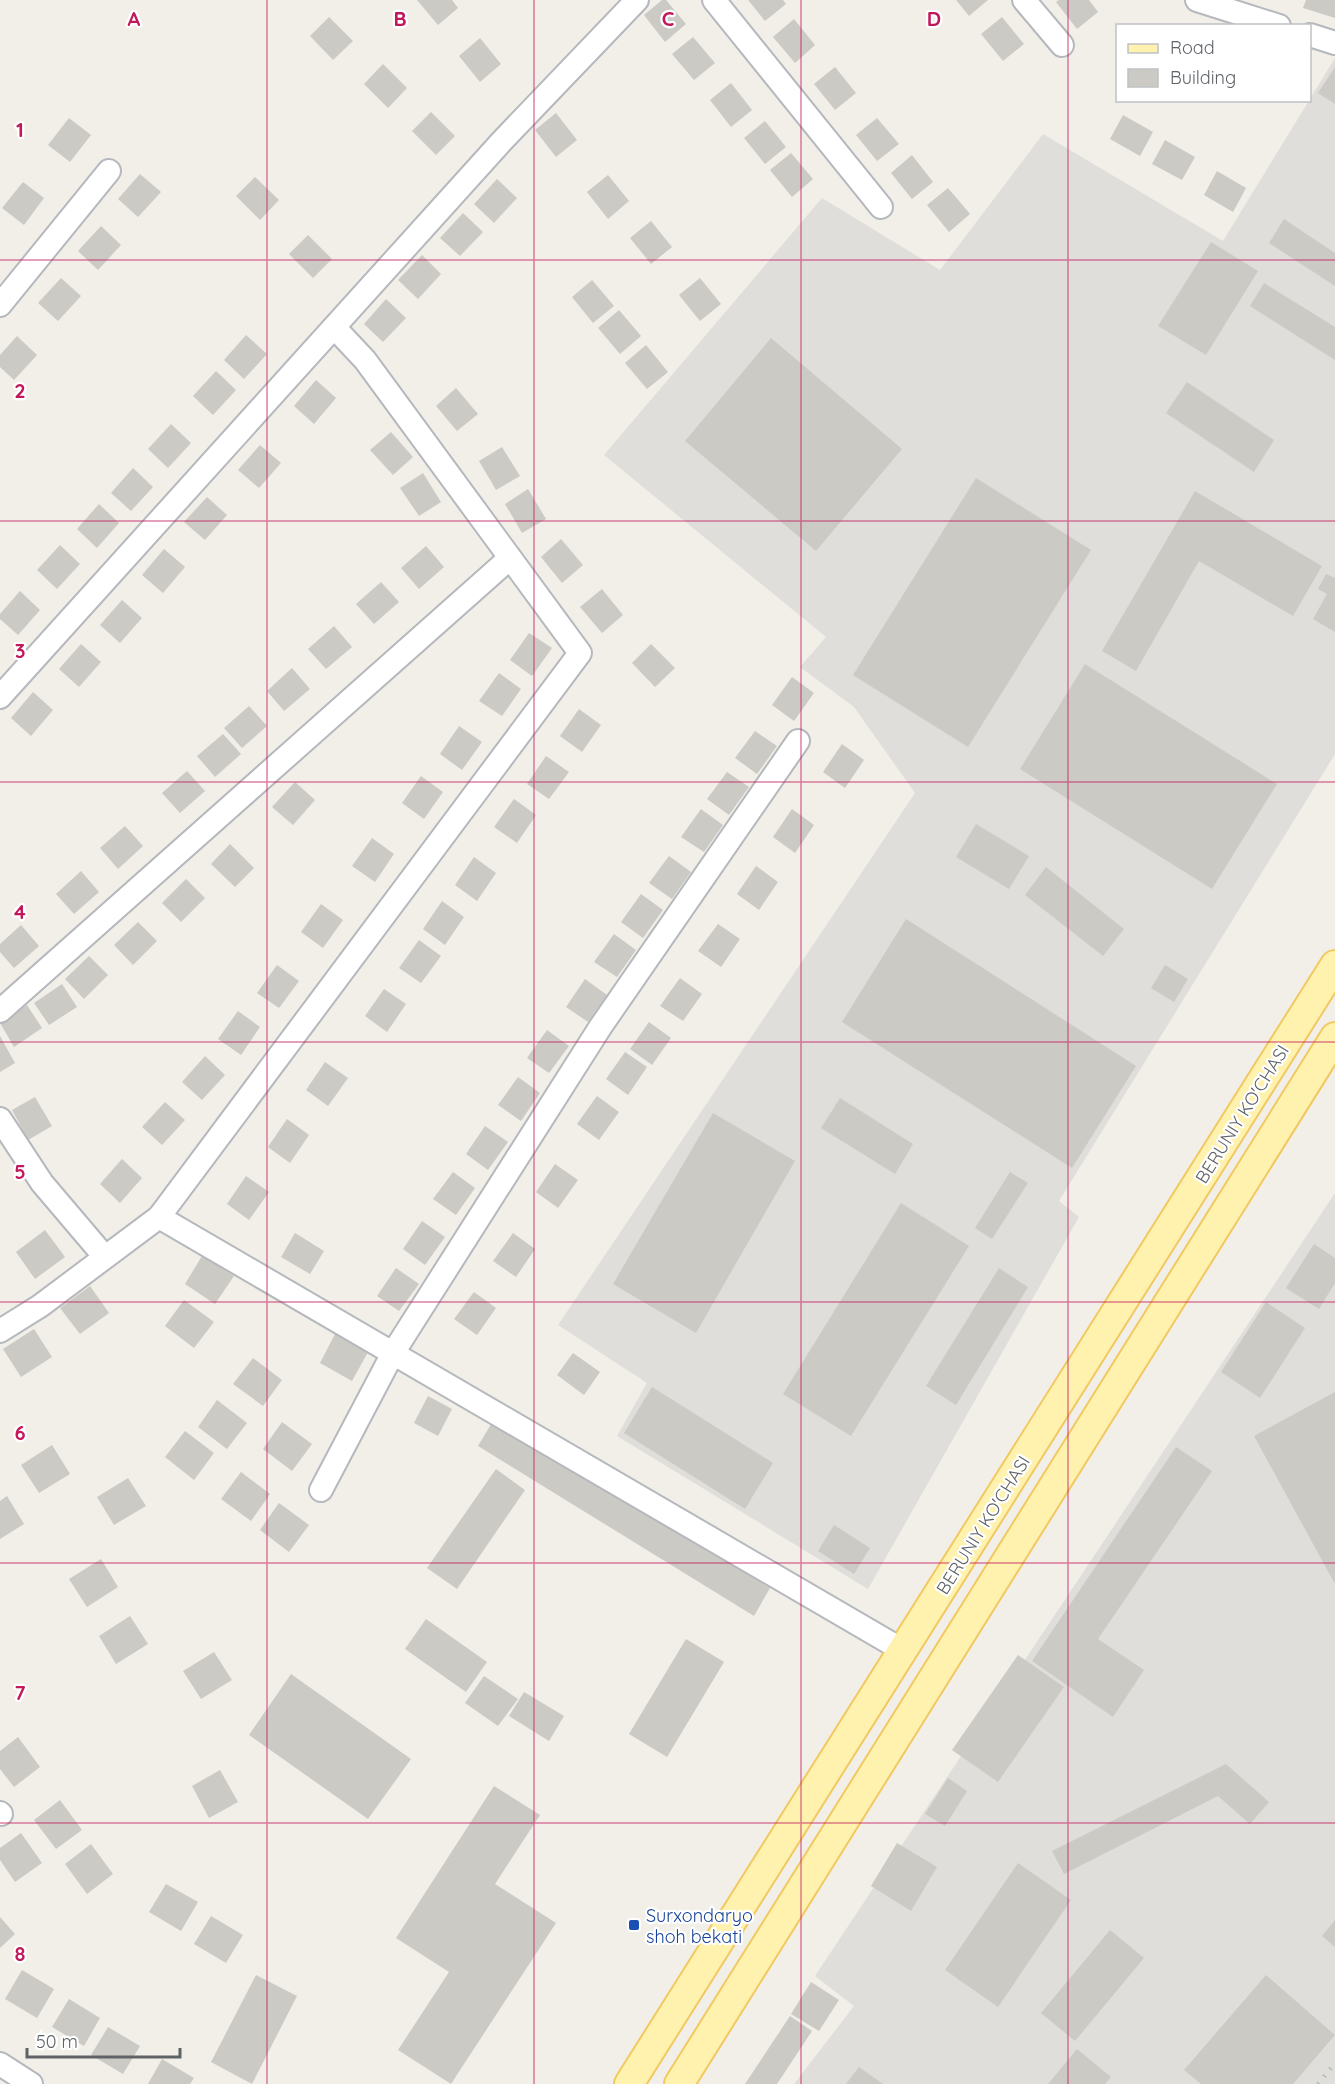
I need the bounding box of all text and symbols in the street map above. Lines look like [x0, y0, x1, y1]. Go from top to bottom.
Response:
text: A [128, 6, 141, 31]
text: B [393, 6, 407, 31]
text: C [662, 6, 675, 31]
text: D [927, 6, 941, 31]
legend [1116, 24, 1311, 102]
text: Road [1170, 36, 1215, 59]
text: Building [1170, 66, 1236, 89]
text: 1 [16, 117, 24, 142]
text: 2 [14, 378, 26, 403]
text: 3 [15, 638, 25, 663]
text: 4 [14, 899, 26, 924]
street label: BERUNIY KO'CHASI [1190, 1040, 1294, 1188]
text: 5 [14, 1159, 26, 1184]
text: 6 [14, 1420, 26, 1445]
street label: BERUNIY KO'CHASI [931, 1451, 1035, 1599]
text: 7 [15, 1680, 26, 1705]
place label: Surxondaryo shoh bekati [646, 1904, 753, 1948]
marker: Surxondaryo shoh bekati [627, 1918, 641, 1932]
text: 8 [15, 1941, 26, 1966]
scale bar [27, 2021, 180, 2059]
text: 50 m [36, 2030, 78, 2053]

